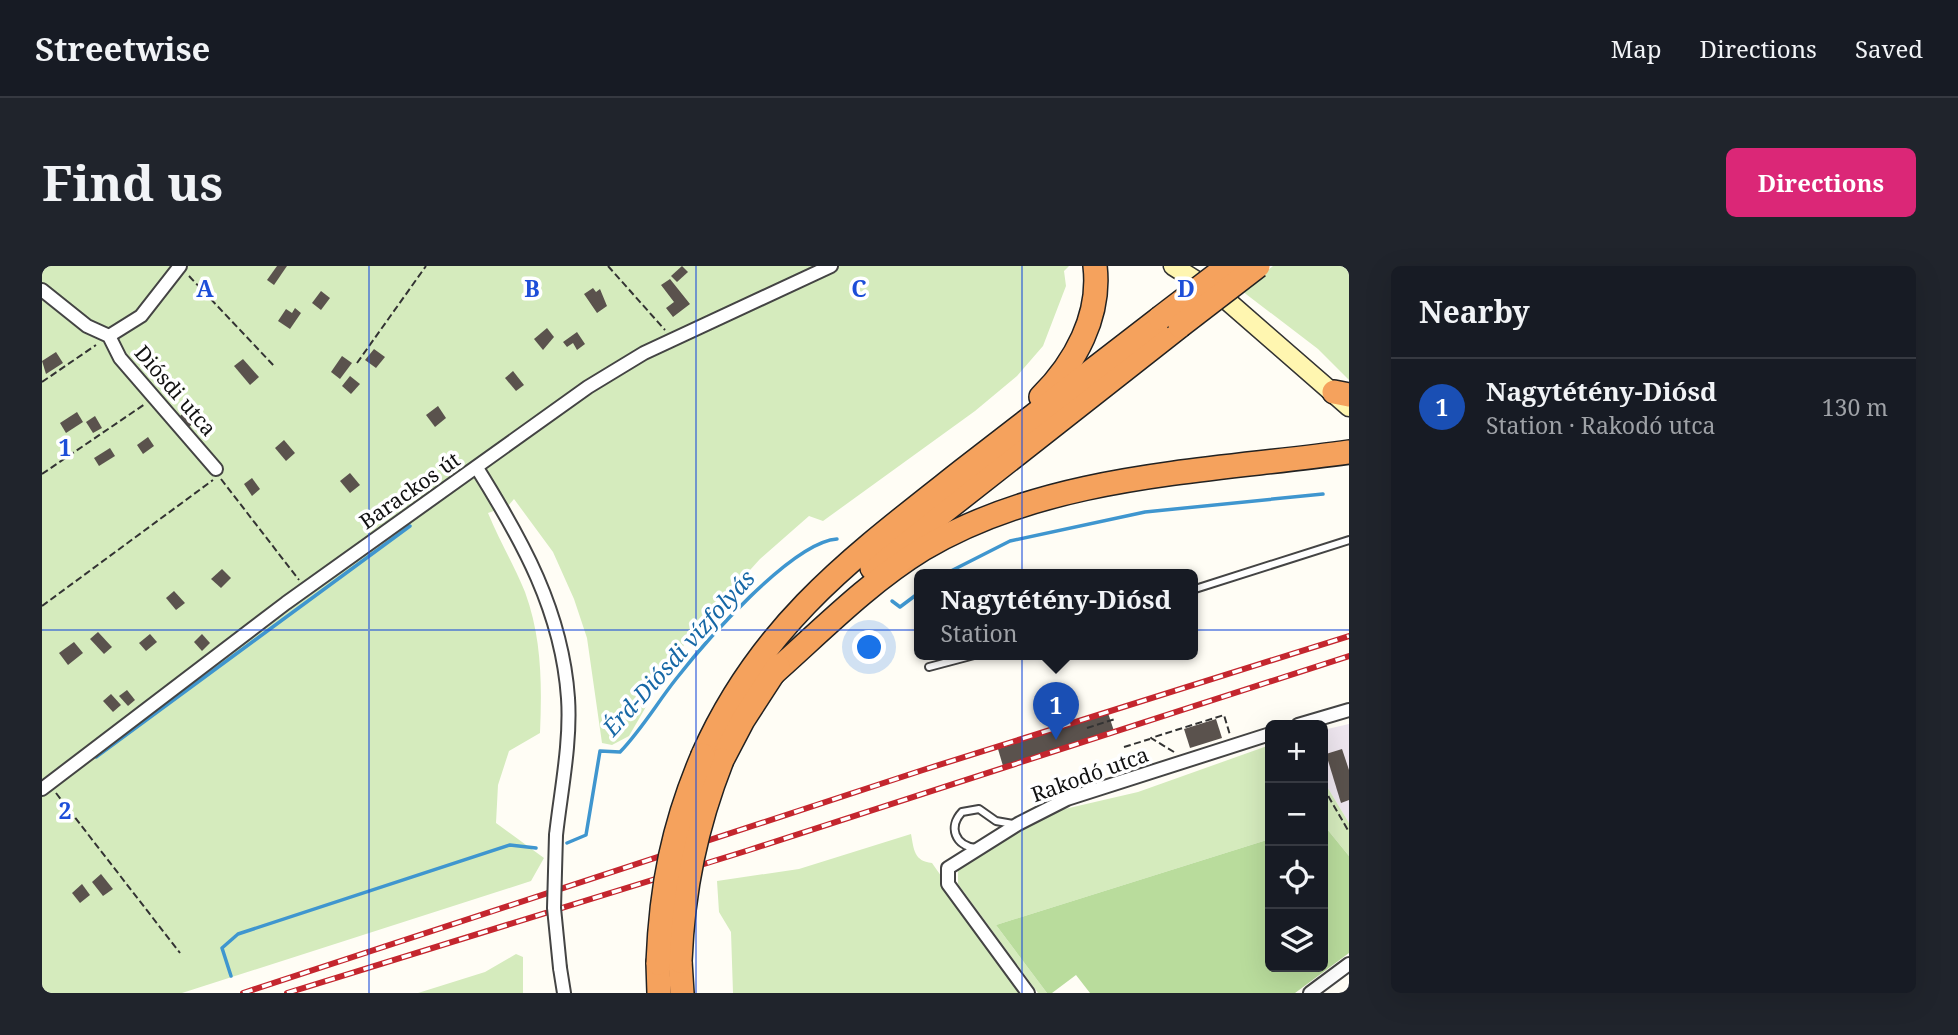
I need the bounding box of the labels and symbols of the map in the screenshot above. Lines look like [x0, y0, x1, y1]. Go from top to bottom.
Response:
text: A [196, 272, 214, 304]
text: B [524, 272, 540, 304]
text: C [851, 272, 867, 304]
text: D [1177, 272, 1195, 304]
street label: Diósdi utca [129, 339, 223, 442]
text: 1 [59, 431, 72, 463]
street label: Barackos út [354, 445, 465, 535]
water label: Érd-Diósdi vízfolyás [594, 562, 762, 743]
your location [852, 630, 886, 664]
pin: 1 [1033, 682, 1079, 740]
street label: Rakodó utca [1027, 740, 1152, 808]
text: 2 [59, 794, 72, 826]

